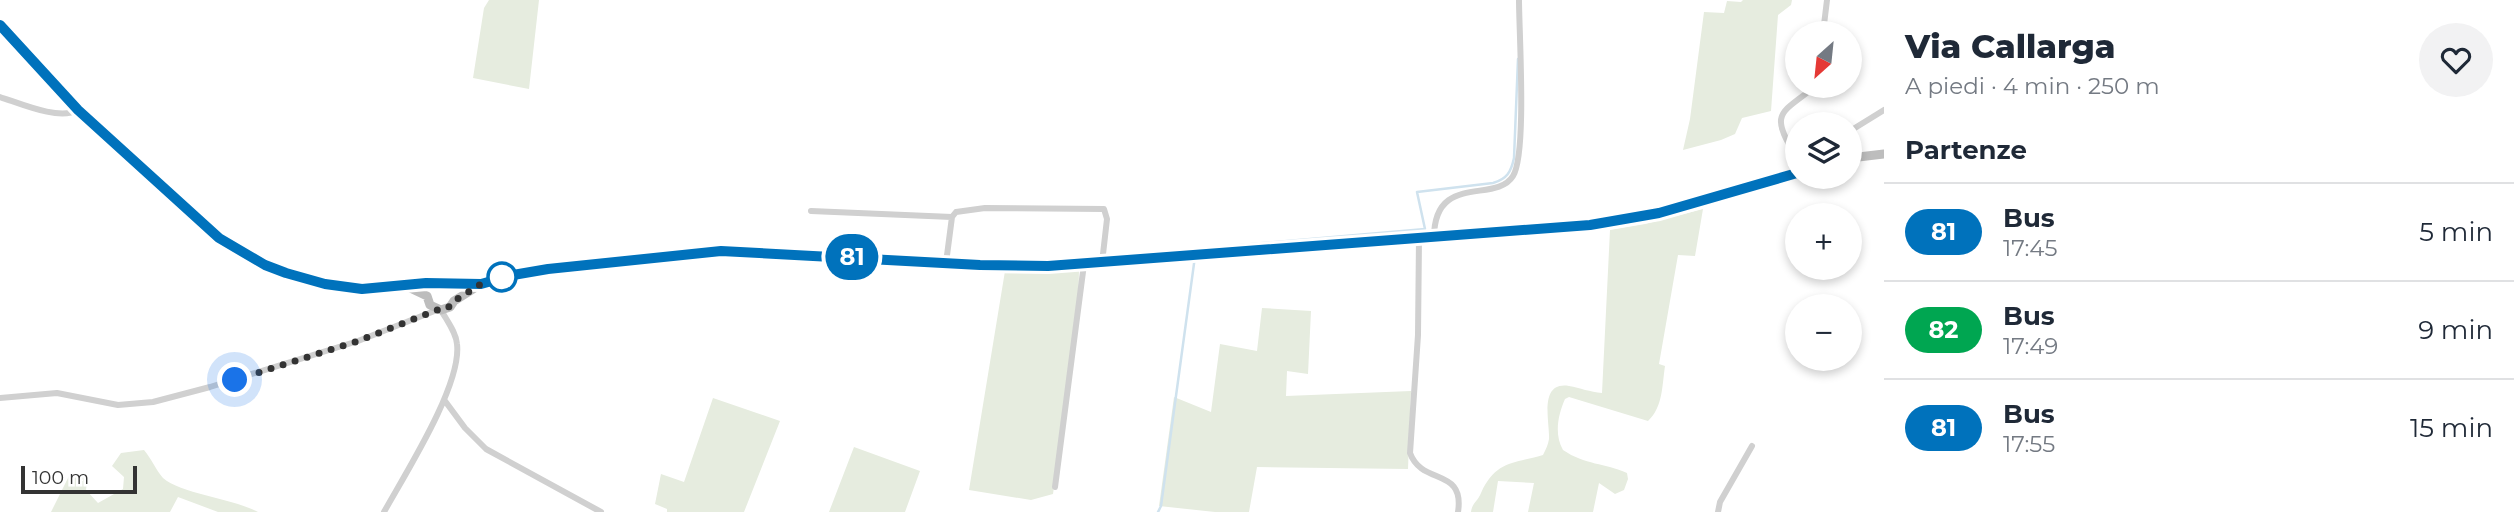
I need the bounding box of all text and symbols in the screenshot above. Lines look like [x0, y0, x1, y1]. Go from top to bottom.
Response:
north arrow [1785, 21, 1862, 98]
map controls [1785, 21, 1862, 371]
button: heart [2419, 23, 2493, 97]
text: Via Callarga [1905, 26, 2115, 66]
text: A piedi · 4 min · 250 m [1905, 72, 2160, 100]
button: layers [1785, 112, 1862, 189]
text: Partenze [1905, 134, 2027, 166]
text: Bus [2003, 202, 2055, 234]
button: + [1785, 203, 1862, 280]
text: 5 min [2419, 216, 2493, 248]
text: 81 [1931, 217, 1956, 246]
line badge: 81 [820, 234, 884, 280]
text: 17:45 [2003, 234, 2057, 262]
text: 81 [839, 242, 865, 271]
unlabelled marker [487, 262, 517, 292]
button: − [1785, 294, 1862, 371]
text: Bus [2003, 300, 2055, 332]
text: 9 min [2418, 314, 2493, 346]
text: 82 [1929, 315, 1959, 344]
text: 17:49 [2003, 332, 2058, 360]
your location [217, 362, 252, 397]
text: Bus [2003, 398, 2055, 430]
text: 15 min [2410, 412, 2493, 444]
text: 81 [1931, 413, 1956, 442]
text: 17:55 [2003, 430, 2055, 458]
scale bar [21, 463, 136, 495]
text: 100 m [32, 466, 89, 489]

